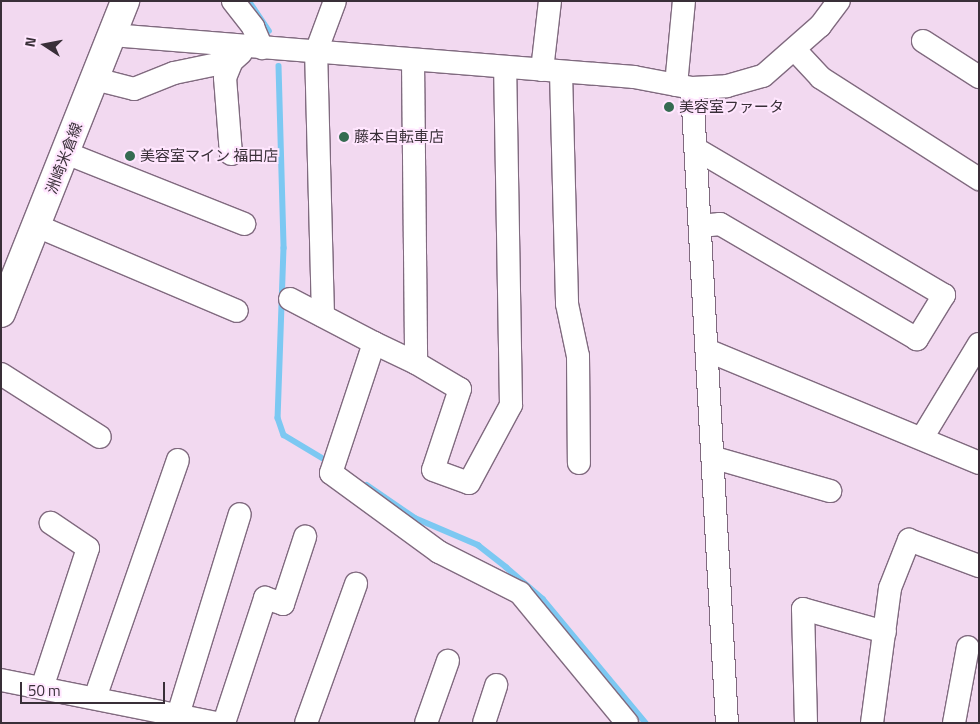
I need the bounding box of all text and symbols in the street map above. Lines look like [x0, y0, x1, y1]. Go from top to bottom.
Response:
north arrow [20, 20, 70, 70]
text: N [19, 35, 41, 49]
place label: 美容室ファータ [679, 98, 784, 116]
marker: 美容室ファータ [663, 101, 675, 113]
street label: 洲崎米倉線 [42, 120, 86, 196]
place label: 藤本自転車店 [354, 128, 444, 146]
marker: 藤本自転車店 [338, 131, 350, 143]
place label: 美容室マイン 福田店 [140, 147, 278, 165]
marker: 美容室マイン 福田店 [124, 150, 136, 162]
scale bar [22, 672, 168, 704]
text: 50 m [28, 679, 61, 702]

